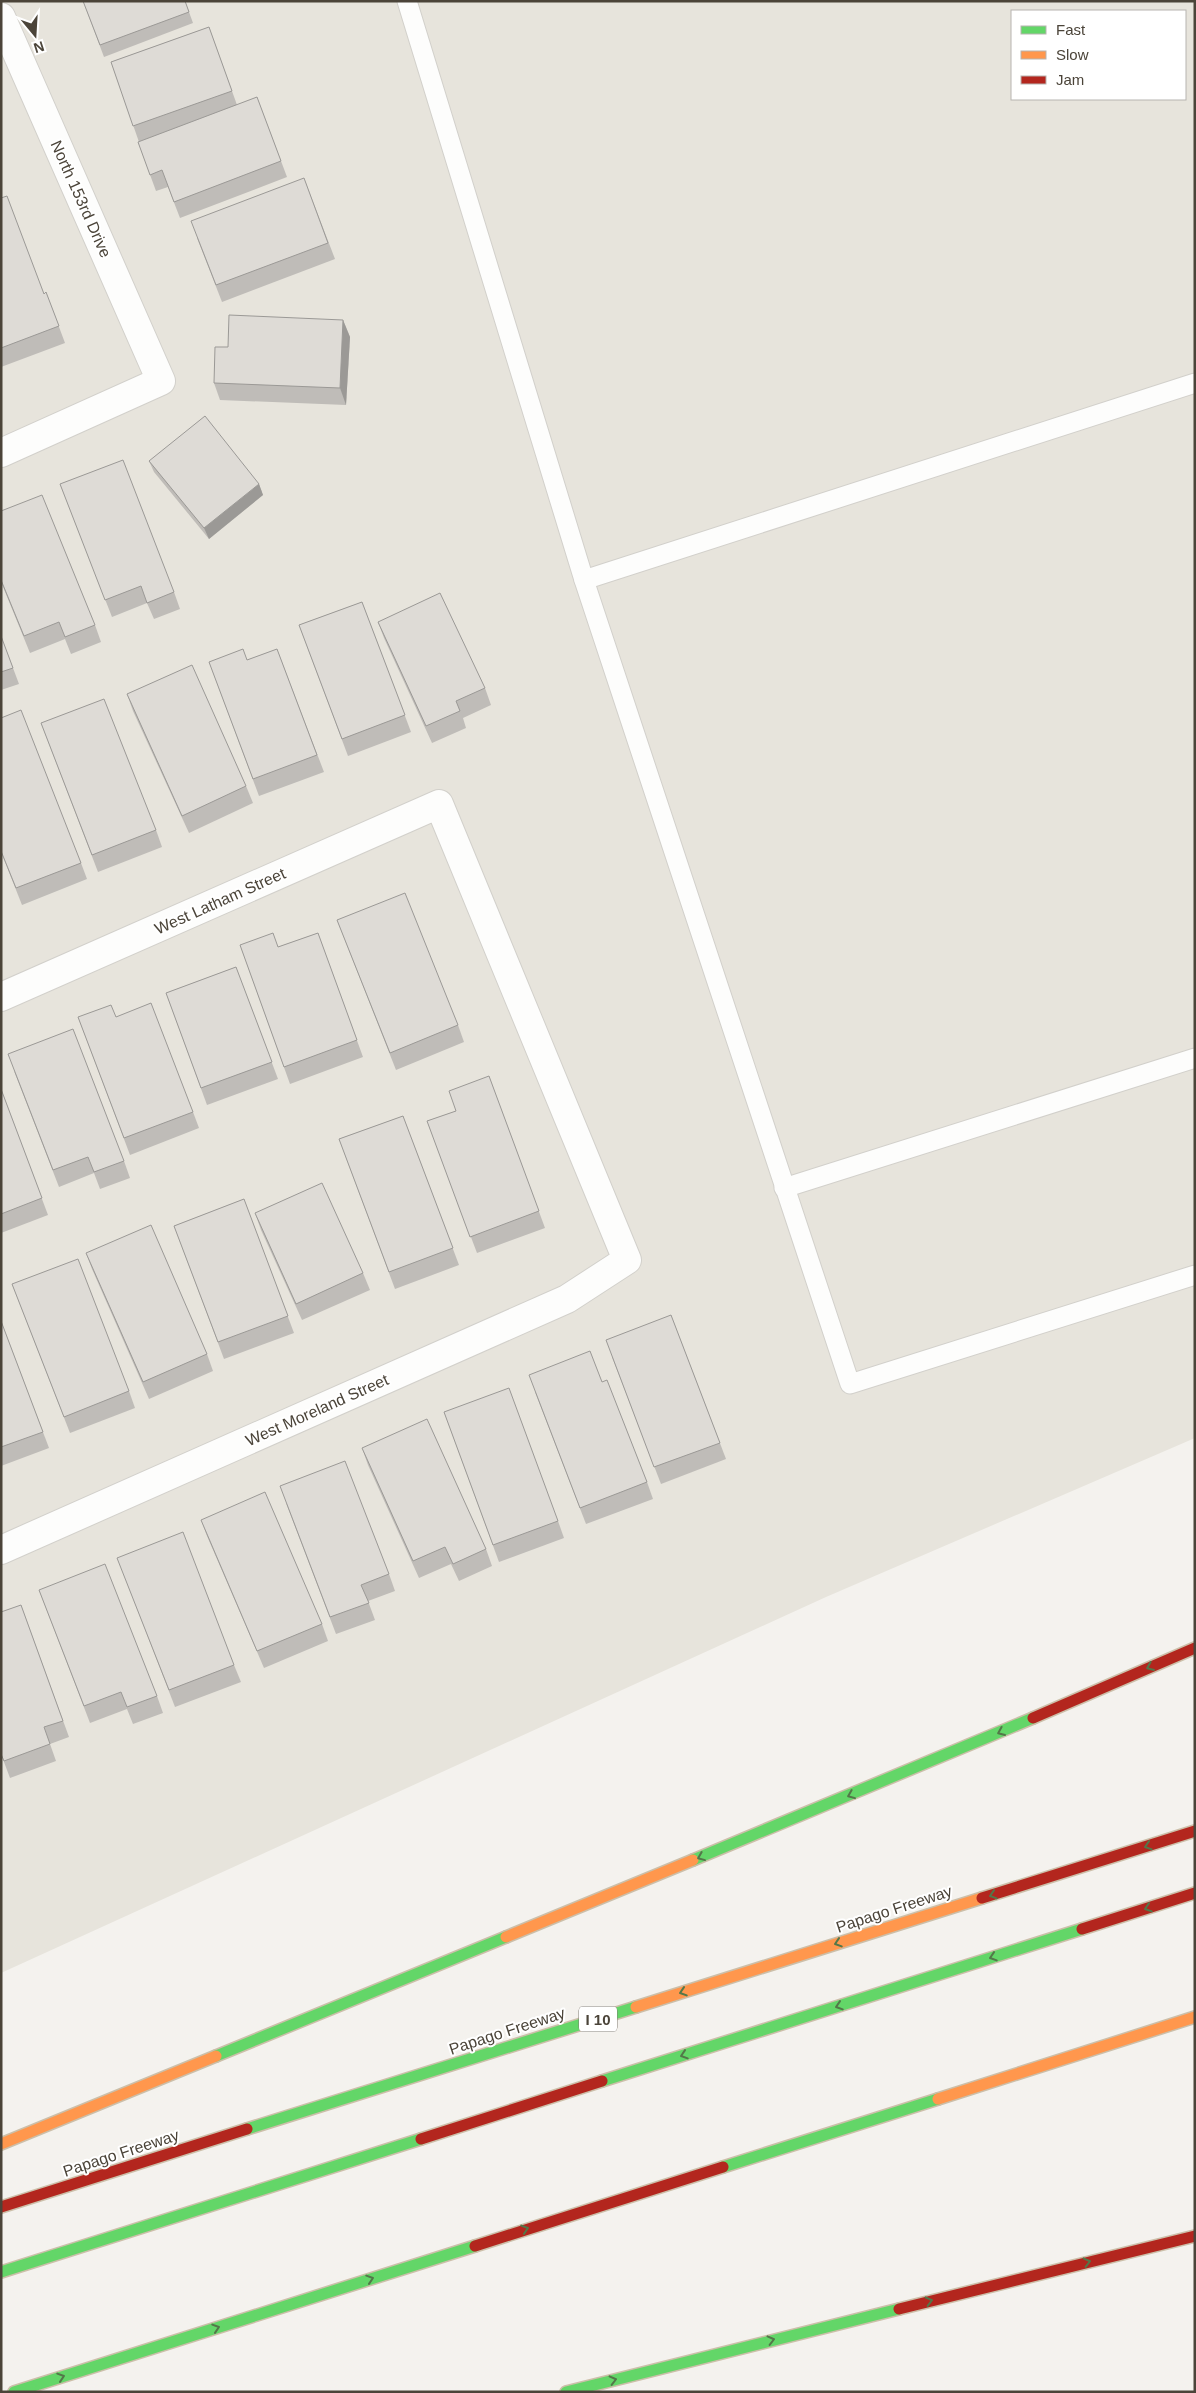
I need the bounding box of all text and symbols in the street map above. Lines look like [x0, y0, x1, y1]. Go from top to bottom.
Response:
north arrow [10, 10, 60, 60]
legend [1011, 10, 1186, 100]
text: Fast [1056, 21, 1086, 38]
text: N [32, 38, 46, 57]
text: Slow [1056, 46, 1089, 63]
text: Jam [1056, 71, 1084, 88]
street label: North 153rd Drive [48, 138, 114, 260]
street label: West Latham Street [152, 864, 288, 937]
street label: West Moreland Street [243, 1371, 392, 1449]
one-way arrow [1146, 1661, 1155, 1672]
one-way arrow [997, 1725, 1006, 1736]
one-way arrow [847, 1789, 856, 1800]
one-way arrow [1145, 1840, 1153, 1850]
one-way arrow [697, 1850, 706, 1861]
street label: Papago Freeway [834, 1882, 954, 1936]
one-way arrow [990, 1889, 998, 1899]
one-way arrow [1145, 1902, 1153, 1912]
one-way arrow [835, 1938, 843, 1948]
one-way arrow [990, 1951, 998, 1961]
one-way arrow [680, 1987, 688, 1997]
one-way arrow [835, 2000, 843, 2010]
street label: Papago Freeway [447, 2004, 567, 2058]
road number: I 10 [579, 2006, 617, 2032]
one-way arrow [680, 2049, 688, 2059]
street label: Papago Freeway [61, 2126, 181, 2180]
one-way arrow [521, 2225, 529, 2235]
one-way arrow [1082, 2257, 1091, 2268]
one-way arrow [366, 2274, 374, 2284]
one-way arrow [924, 2296, 933, 2307]
one-way arrow [211, 2323, 219, 2333]
one-way arrow [767, 2335, 776, 2346]
one-way arrow [56, 2373, 64, 2383]
one-way arrow [609, 2375, 618, 2386]

